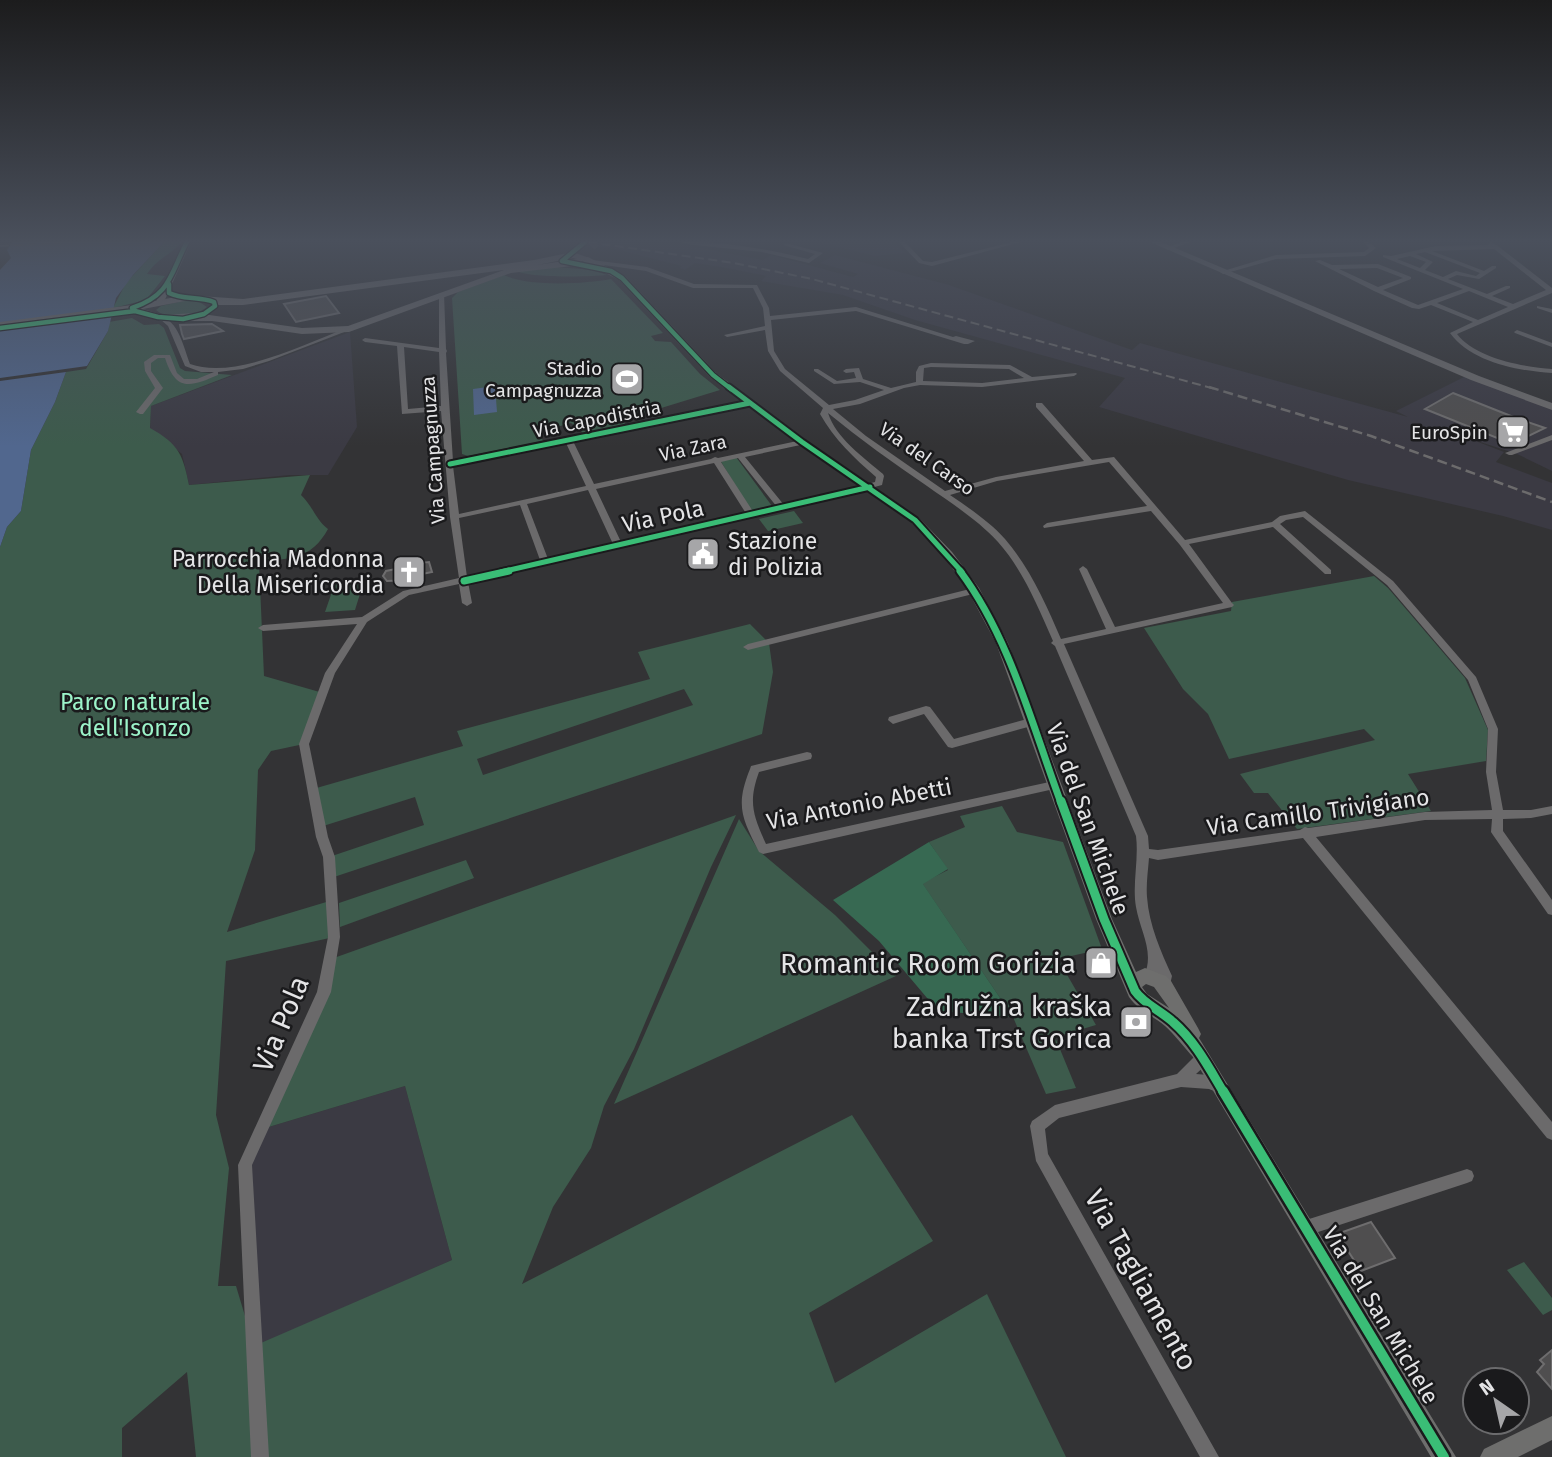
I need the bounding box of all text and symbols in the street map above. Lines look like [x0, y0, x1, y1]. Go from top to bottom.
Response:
place label: Stadio Campagnuzza [485, 357, 602, 402]
sports icon: Stadio Campagnuzza [608, 360, 646, 398]
street label: Via Campagnuzza [416, 375, 450, 525]
street label: Via Capodistria [531, 395, 663, 443]
supermarket icon: EuroSpin [1494, 413, 1532, 451]
street label: Via del Carso [875, 418, 979, 500]
place label: EuroSpin [1411, 421, 1488, 444]
street label: Via Zara [657, 430, 729, 466]
street label: Via Pola [619, 494, 707, 538]
place label: Stazione di Polizia [728, 527, 823, 581]
public building icon: Stazione di Polizia [684, 535, 722, 573]
place label: Parrocchia Madonna Della Misericordia [172, 545, 384, 599]
church icon: Parrocchia Madonna Della Misericordia [390, 553, 428, 591]
park label: Parco naturale dell'Isonzo [60, 688, 210, 742]
street label: Via del San Michele [1040, 719, 1136, 919]
street label: Via Antonio Abetti [764, 772, 954, 836]
street label: Via Camillo Trivigiano [1205, 783, 1431, 841]
shop icon: Romantic Room Gorizia [1082, 944, 1120, 982]
place label: Romantic Room Gorizia [780, 947, 1076, 980]
street label: Via Pola [246, 971, 316, 1077]
place label: Zadružna kraška banka Trst Gorica [892, 990, 1112, 1055]
bank icon: Zadružna kraška banka Trst Gorica [1117, 1003, 1155, 1041]
street label: Via Tagliamento [1078, 1184, 1204, 1376]
street label: Via del San Michele [1317, 1221, 1445, 1409]
north arrow [1461, 1366, 1531, 1436]
text: N [1475, 1374, 1498, 1400]

